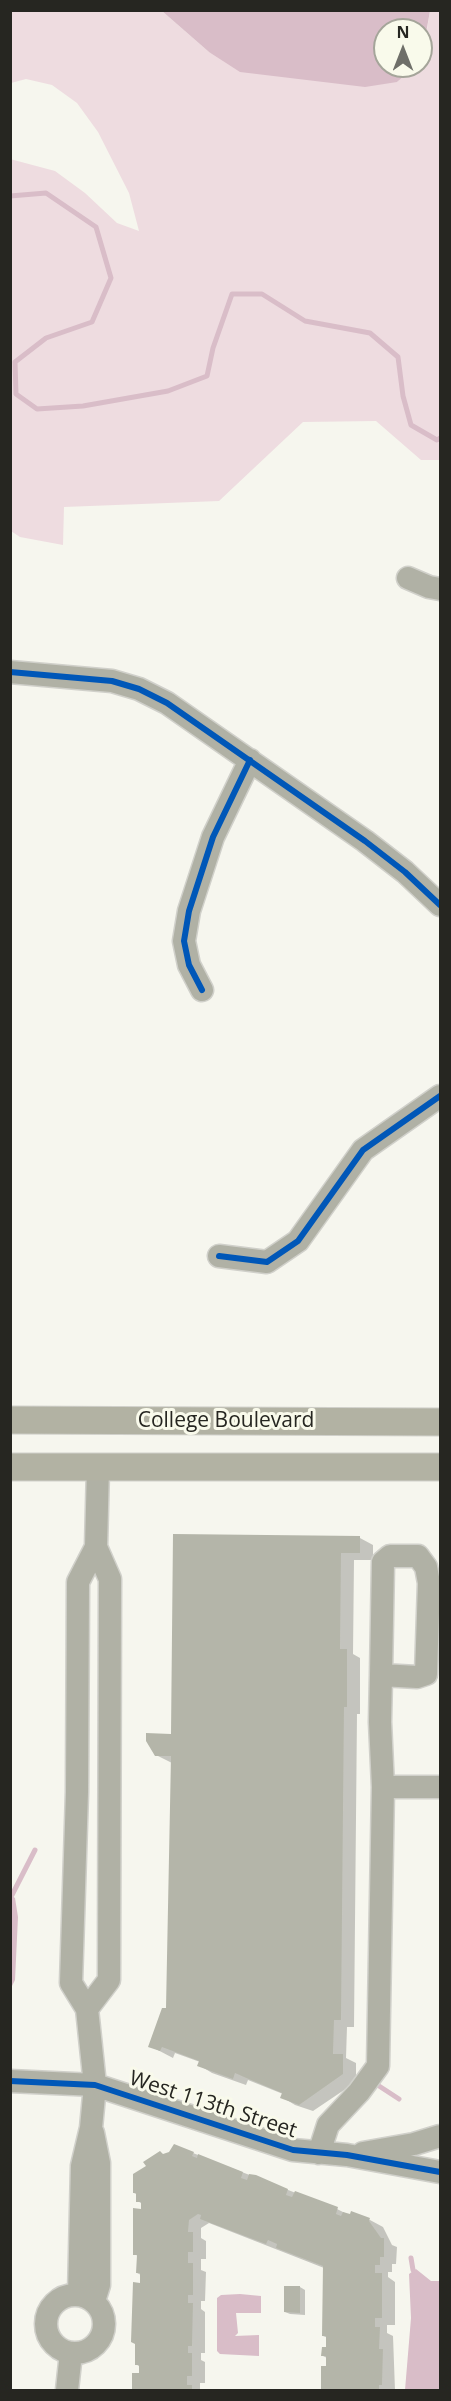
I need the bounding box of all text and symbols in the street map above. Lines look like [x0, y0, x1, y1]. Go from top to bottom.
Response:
north arrow [373, 18, 433, 78]
text: N [396, 21, 410, 43]
street label: College Boulevard [138, 1408, 314, 1434]
street label: West 113th Street [126, 2066, 300, 2144]

